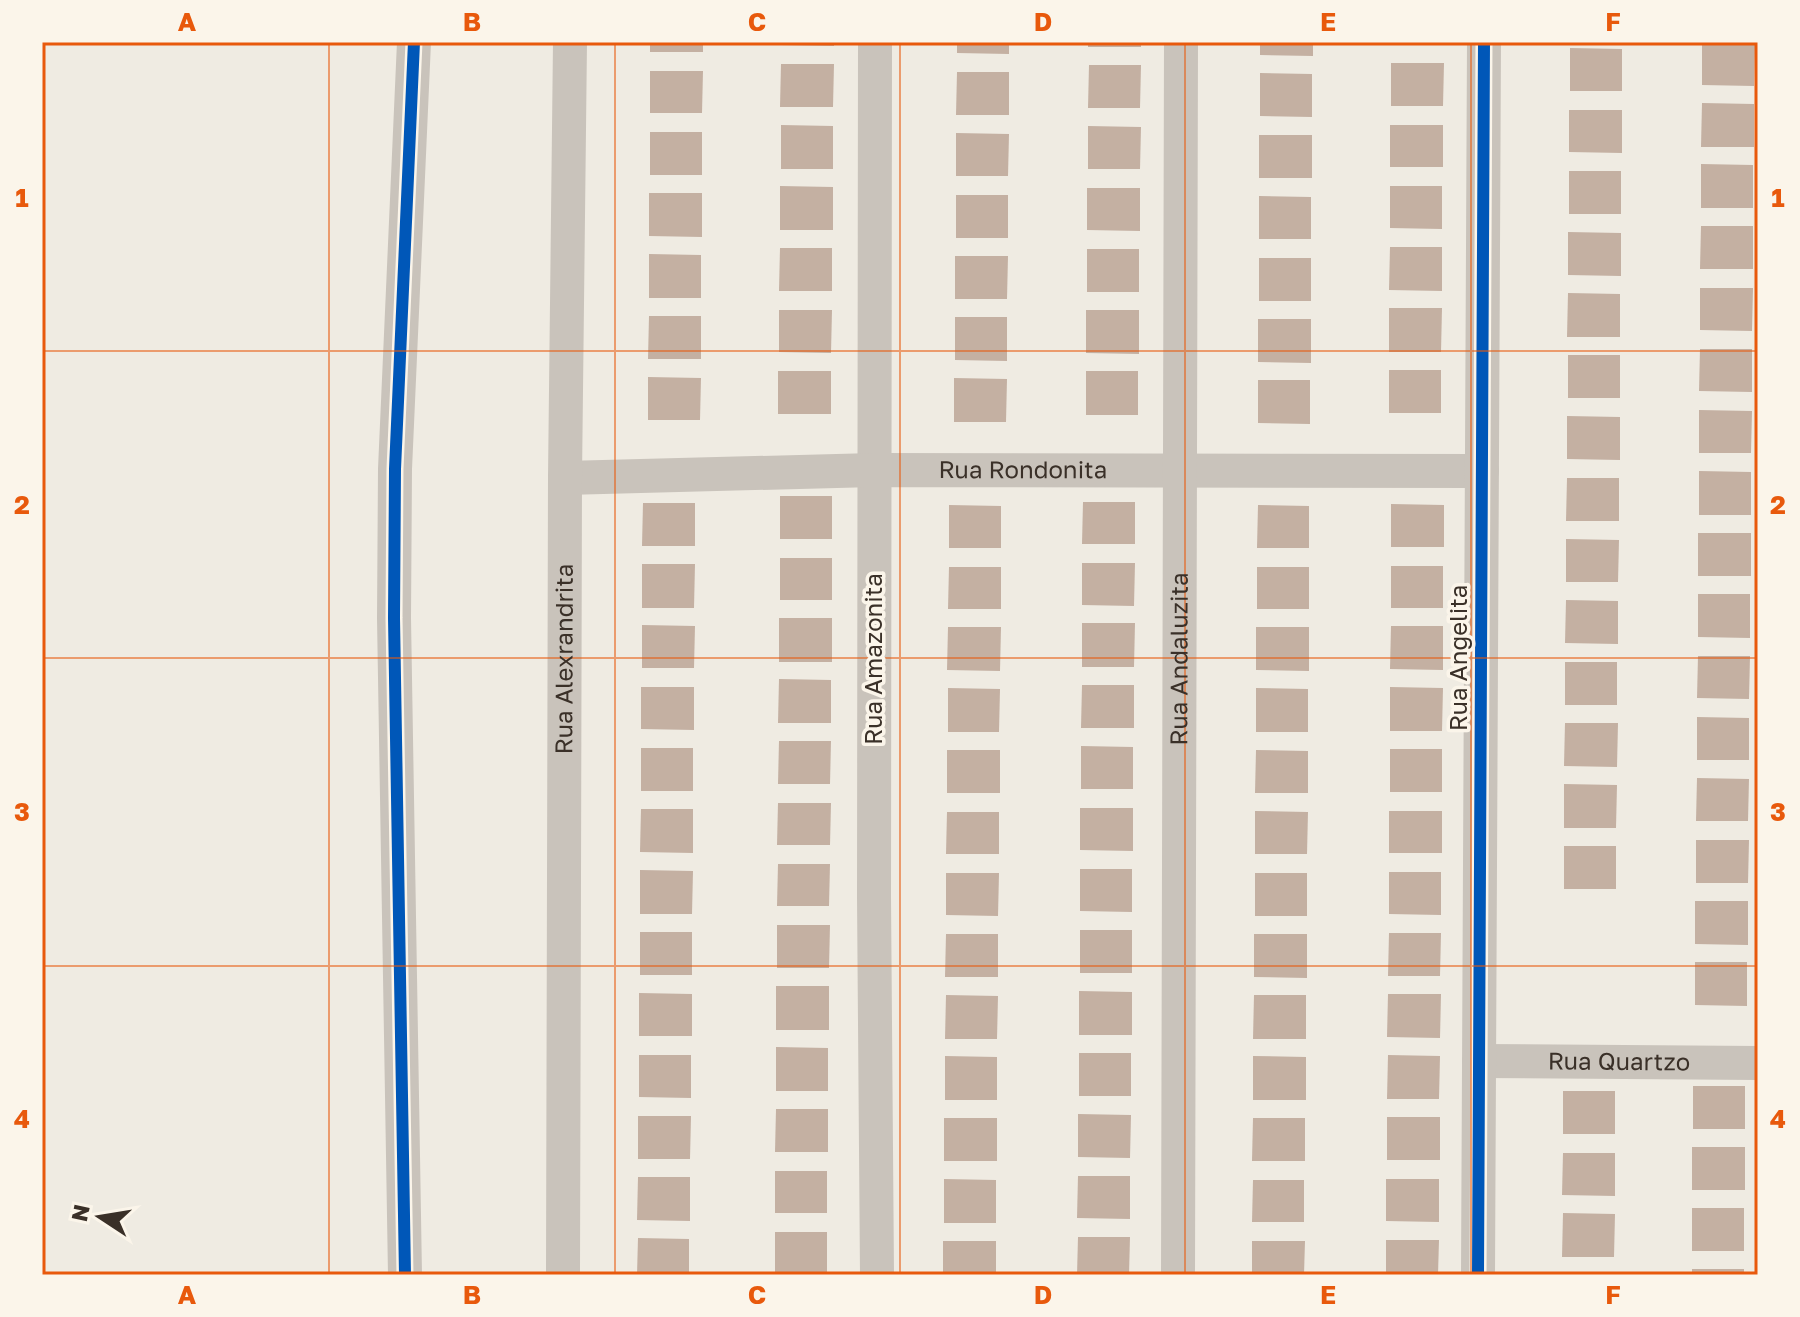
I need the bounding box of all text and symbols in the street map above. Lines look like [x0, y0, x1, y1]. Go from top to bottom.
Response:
text: A [178, 6, 197, 37]
text: B [463, 6, 481, 37]
text: C [748, 6, 766, 37]
text: D [1034, 6, 1052, 37]
text: E [1320, 6, 1336, 37]
text: F [1605, 6, 1621, 37]
text: 1 [15, 182, 29, 213]
text: 1 [1771, 182, 1785, 213]
street label: Rua Rondonita [939, 454, 1107, 483]
text: 2 [14, 489, 30, 520]
text: 2 [1770, 489, 1786, 520]
street label: Rua Alexrandrita [548, 564, 578, 754]
street label: Rua Andaluzita [1163, 572, 1193, 746]
street label: Rua Amazonita [858, 573, 887, 745]
street label: Rua Angelita [1443, 585, 1472, 731]
text: 3 [14, 796, 30, 827]
text: 3 [1770, 796, 1786, 827]
street label: Rua Quartzo [1548, 1045, 1690, 1076]
text: 4 [14, 1103, 30, 1134]
text: 4 [1770, 1103, 1786, 1134]
north arrow [60, 1177, 140, 1257]
text: N [65, 1202, 95, 1224]
text: A [178, 1279, 197, 1310]
text: B [463, 1279, 481, 1310]
text: C [748, 1279, 766, 1310]
text: D [1034, 1279, 1052, 1310]
text: E [1320, 1279, 1336, 1310]
text: F [1605, 1279, 1621, 1310]

